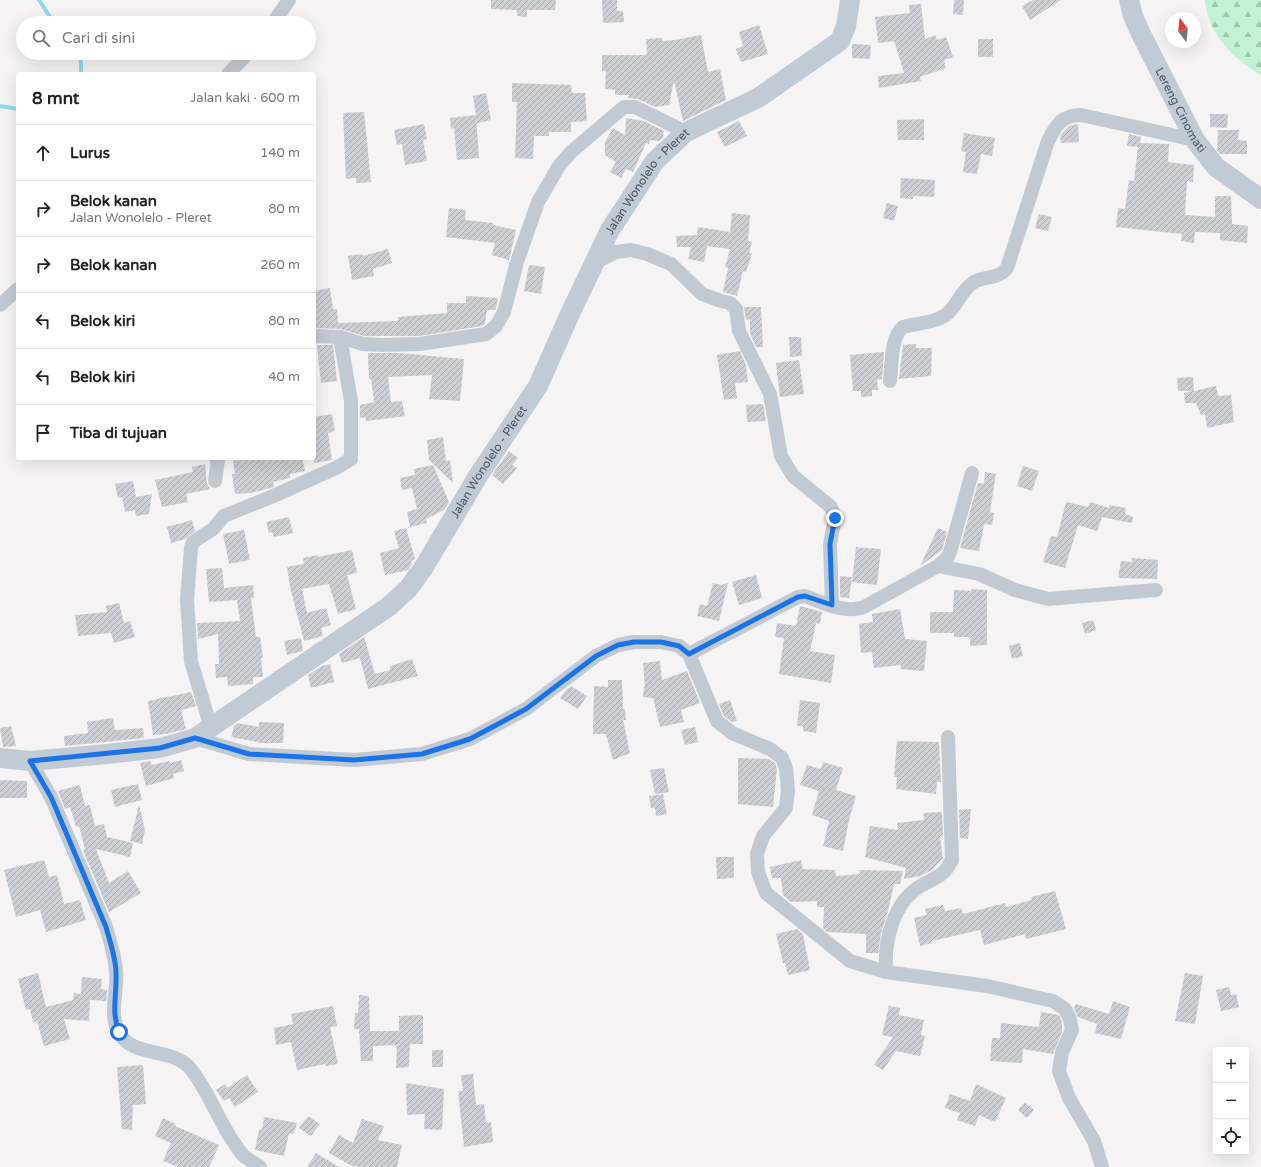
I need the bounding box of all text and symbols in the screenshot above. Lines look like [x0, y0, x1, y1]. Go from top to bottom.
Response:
north arrow [1165, 12, 1201, 48]
search box [16, 16, 316, 60]
icon: search [30, 27, 52, 49]
text: Cari di sini [62, 29, 135, 47]
street label: Lereng Cinomati [1152, 65, 1209, 155]
text: 8 mnt [32, 88, 79, 109]
text: Jalan kaki · 600 m [190, 90, 300, 106]
street label: Jalan Wonolelo - Pleret [602, 125, 693, 236]
icon: ahead [32, 142, 54, 164]
text: Lurus [70, 144, 110, 162]
text: 140 m [260, 145, 300, 161]
text: Belok kanan [70, 192, 157, 210]
icon: right [32, 198, 54, 220]
text: 80 m [268, 201, 300, 217]
text: Jalan Wonolelo - Pleret [70, 210, 212, 226]
icon: right [32, 254, 54, 276]
text: Belok kanan [70, 256, 157, 274]
text: 260 m [260, 257, 300, 273]
icon: left [32, 310, 54, 332]
text: Belok kiri [70, 312, 135, 330]
text: 80 m [268, 313, 300, 329]
icon: left [32, 366, 54, 388]
text: Belok kiri [70, 368, 135, 386]
text: 40 m [268, 369, 300, 385]
street label: Jalan Wonolelo - Pleret [448, 403, 530, 521]
icon: arrive [32, 422, 54, 444]
text: Tiba di tujuan [70, 424, 167, 442]
route end [826, 509, 844, 527]
route start [110, 1023, 128, 1041]
map controls [1213, 1047, 1249, 1155]
button: + [1213, 1047, 1249, 1083]
button: − [1213, 1083, 1249, 1119]
button: locate [1213, 1119, 1249, 1155]

